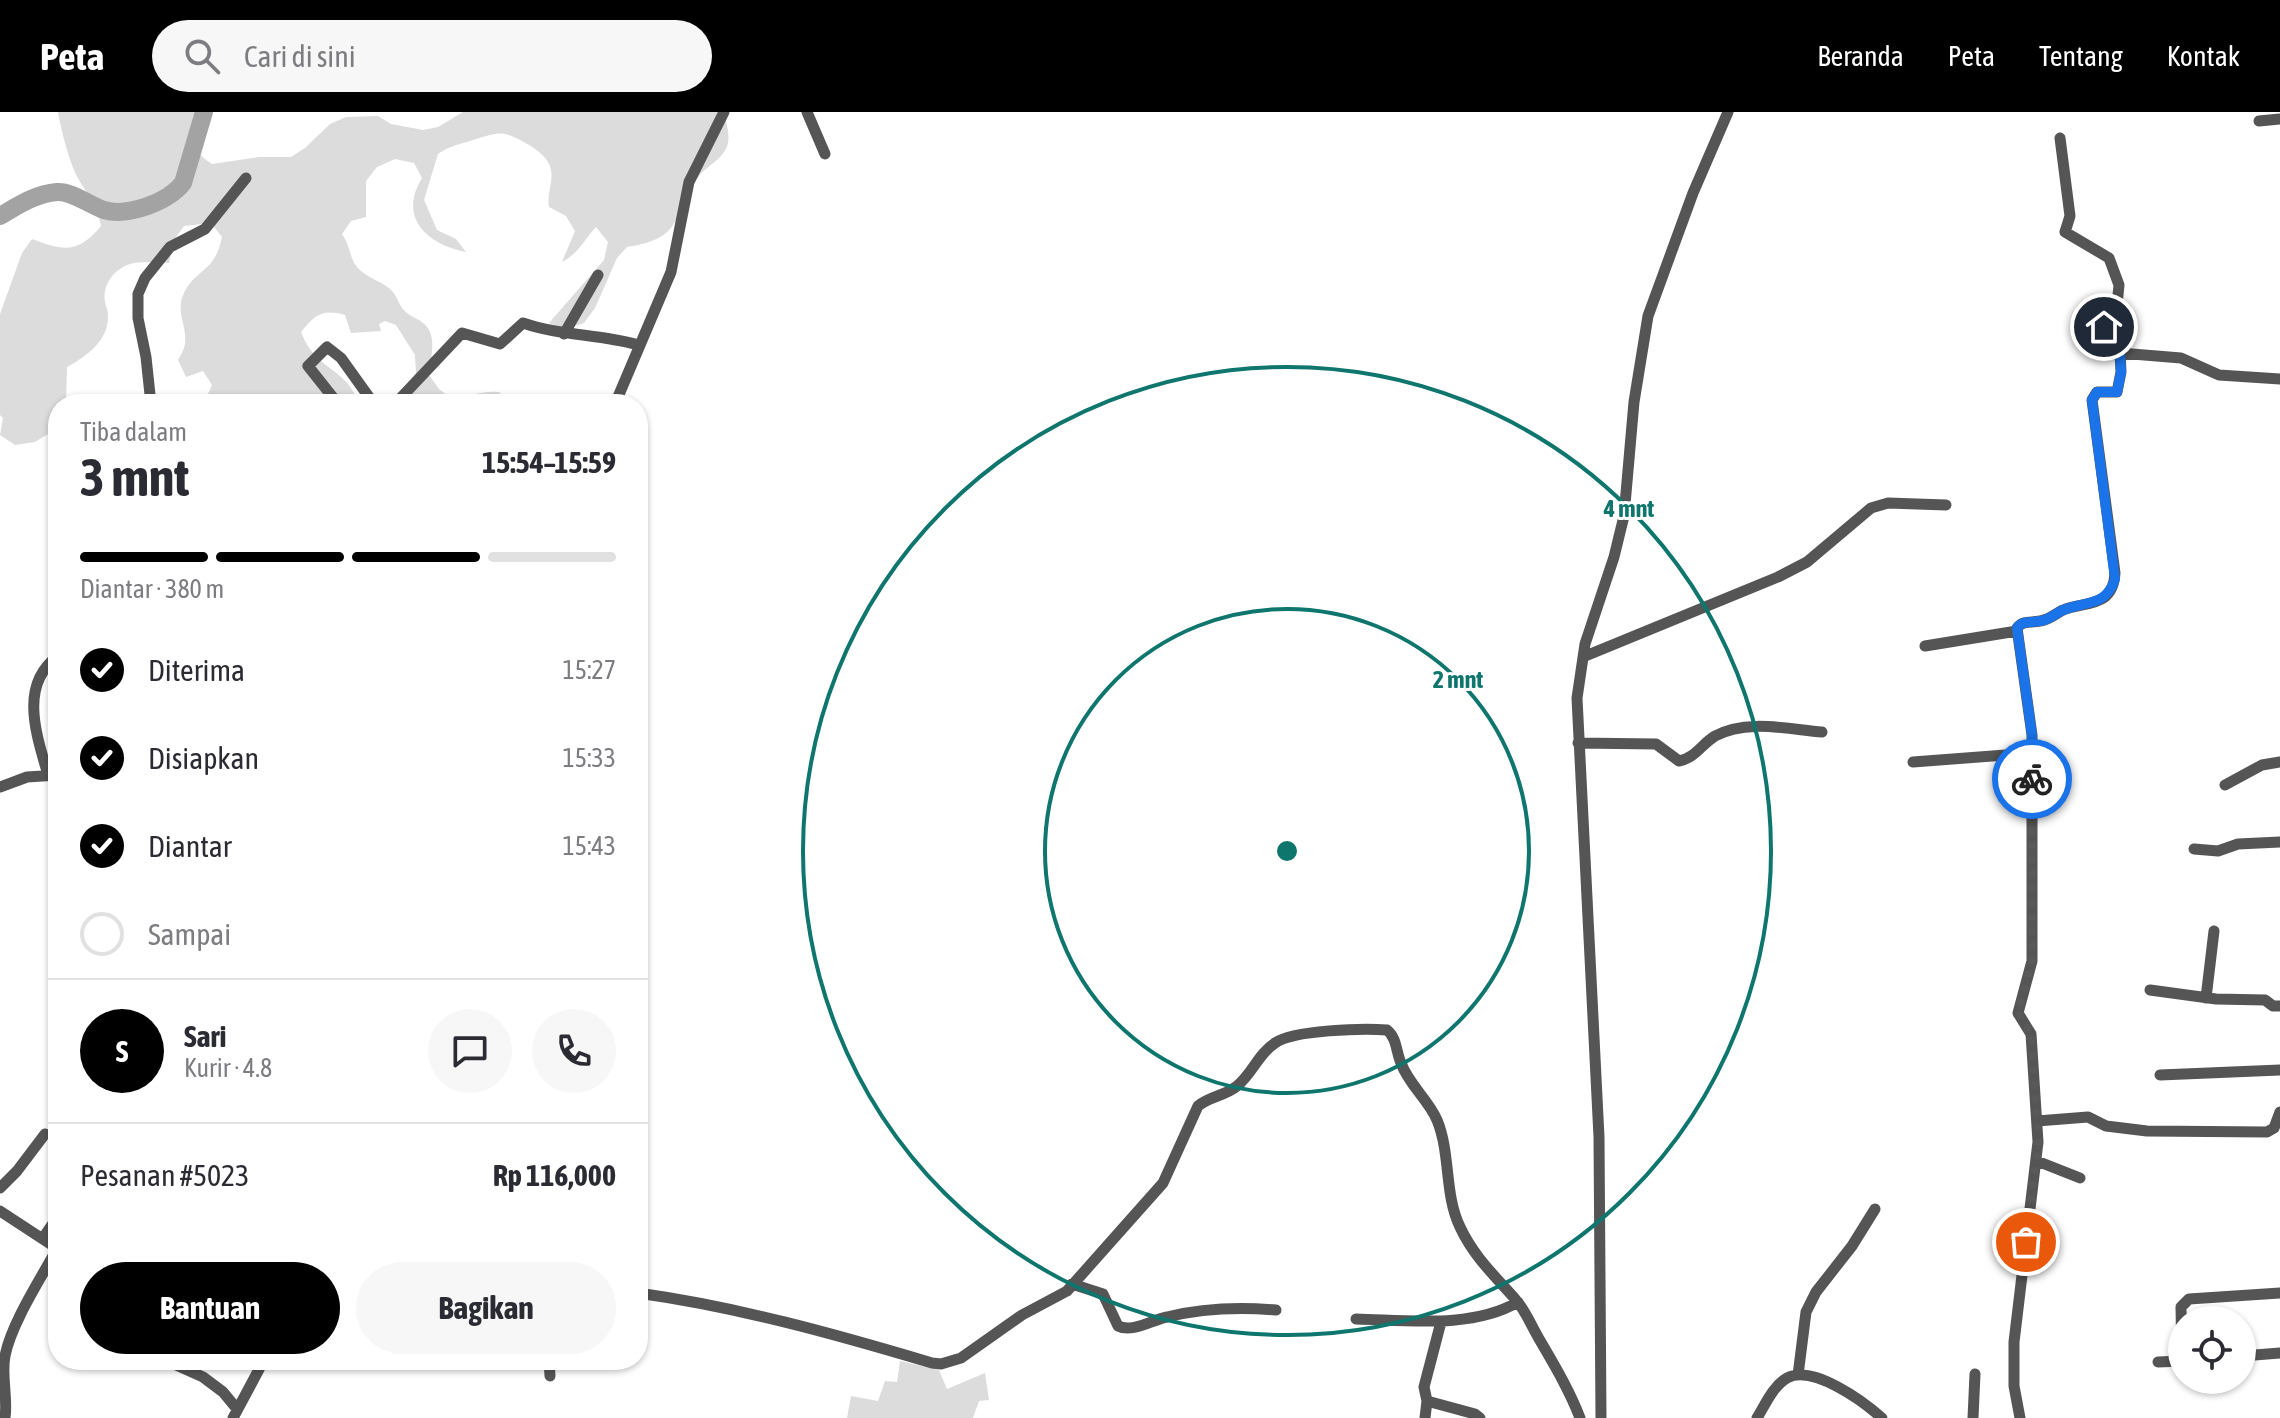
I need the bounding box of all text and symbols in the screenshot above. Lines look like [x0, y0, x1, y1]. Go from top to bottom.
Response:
search box [152, 20, 712, 92]
icon: search [180, 34, 224, 78]
text: Peta [40, 35, 104, 78]
text: Cari di sini [244, 39, 356, 73]
text: Beranda [1817, 40, 1904, 72]
text: Peta [1948, 40, 1995, 72]
text: Tentang [2039, 40, 2123, 72]
text: Kontak [2167, 40, 2240, 72]
pin [2070, 293, 2138, 361]
icon: home [2082, 305, 2126, 349]
text: Tiba dalam [80, 417, 187, 447]
text: 15:54–15:59 [482, 445, 616, 479]
text: 3 mnt [80, 447, 189, 507]
text: 4 mnt [1603, 495, 1654, 522]
text: Diantar · 380 m [80, 574, 224, 604]
icon: check [80, 648, 124, 692]
text: Diterima [148, 653, 245, 687]
text: 15:27 [562, 655, 616, 685]
text: 2 mnt [1433, 666, 1483, 693]
icon: check [80, 736, 124, 780]
courier [1992, 739, 2072, 819]
text: Disiapkan [148, 741, 259, 775]
text: 15:33 [562, 743, 616, 773]
icon: bike [2010, 757, 2054, 801]
icon: check [80, 824, 124, 868]
text: Diantar [148, 829, 232, 863]
text: 15:43 [562, 831, 616, 861]
centre of rings [1273, 837, 1301, 865]
text: Sampai [148, 917, 231, 951]
button: chat [428, 1009, 512, 1093]
button: phone [532, 1009, 616, 1093]
text: Sari [184, 1019, 226, 1053]
text: S [116, 1034, 128, 1068]
text: Kurir · 4.8 [184, 1053, 272, 1083]
text: Pesanan #5023 [80, 1158, 249, 1192]
text: Rp 116,000 [493, 1158, 616, 1192]
pin [1992, 1208, 2060, 1276]
icon: bag [2004, 1220, 2048, 1264]
button: Bantuan [80, 1262, 340, 1354]
button: Bagikan [356, 1262, 616, 1354]
map controls [2168, 1306, 2256, 1394]
button: locate [2168, 1306, 2256, 1394]

